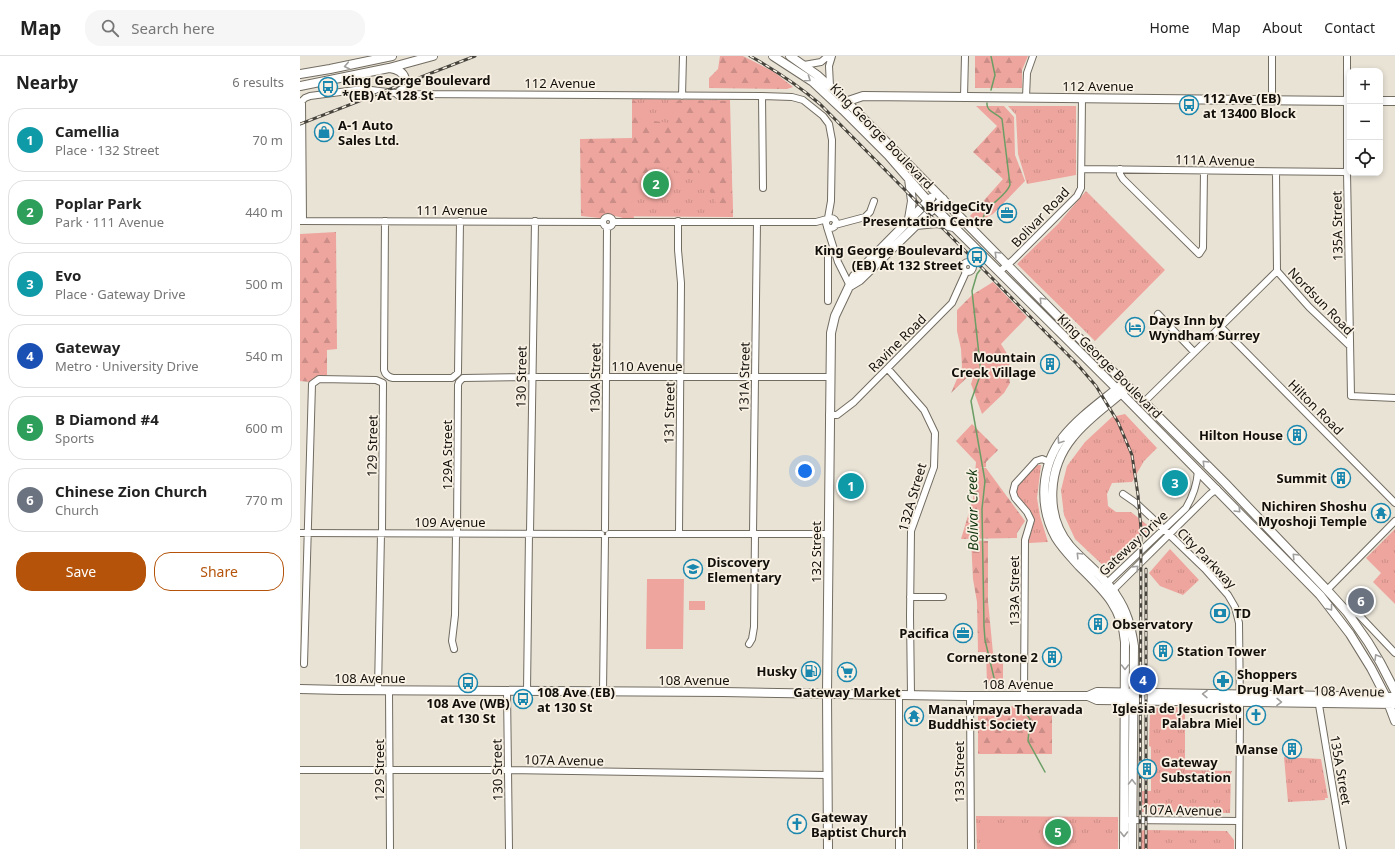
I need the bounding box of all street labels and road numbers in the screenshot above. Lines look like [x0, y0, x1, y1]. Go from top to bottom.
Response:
street label: 112 Avenue [524, 74, 596, 92]
street label: 112 Avenue [1062, 77, 1134, 95]
street label: King George Boulevard [826, 79, 938, 193]
street label: 111A Avenue [1175, 150, 1255, 170]
street label: Bolivar Road [1007, 183, 1073, 251]
street label: 135A Street [1327, 190, 1347, 261]
street label: 111 Avenue [416, 201, 488, 219]
street label: Nordsun Road [1284, 263, 1358, 339]
street label: Ravine Road [864, 310, 930, 376]
street label: King George Boulevard [1054, 310, 1166, 422]
street label: 131A Street [734, 341, 754, 412]
street label: 130A Street [585, 342, 605, 413]
street label: 130 Street [511, 346, 531, 408]
street label: 110 Avenue [611, 357, 683, 375]
street label: Hilton Road [1284, 375, 1348, 439]
street label: 131 Street [659, 382, 679, 444]
street label: 129 Street [362, 415, 382, 477]
street label: 129A Street [438, 420, 456, 490]
street label: 132A Street [894, 460, 930, 533]
street label: Gateway Drive [1095, 506, 1171, 580]
street label: 109 Avenue [414, 513, 486, 531]
street label: 132 Street [807, 521, 825, 583]
street label: City Parkway [1173, 524, 1241, 593]
street label: 133A Street [1005, 556, 1023, 626]
street label: 108 Avenue [334, 669, 406, 687]
street label: 108 Avenue [658, 671, 730, 689]
street label: 108 Avenue [982, 675, 1054, 693]
street label: 108 Avenue [1313, 681, 1385, 701]
street label: 135A Street [1326, 734, 1356, 806]
street label: 129 Street [370, 739, 388, 801]
street label: 130 Street [487, 739, 507, 801]
street label: 133 Street [950, 741, 968, 803]
street label: 107A Avenue [524, 750, 604, 770]
street label: 107A Avenue [1142, 800, 1222, 820]

